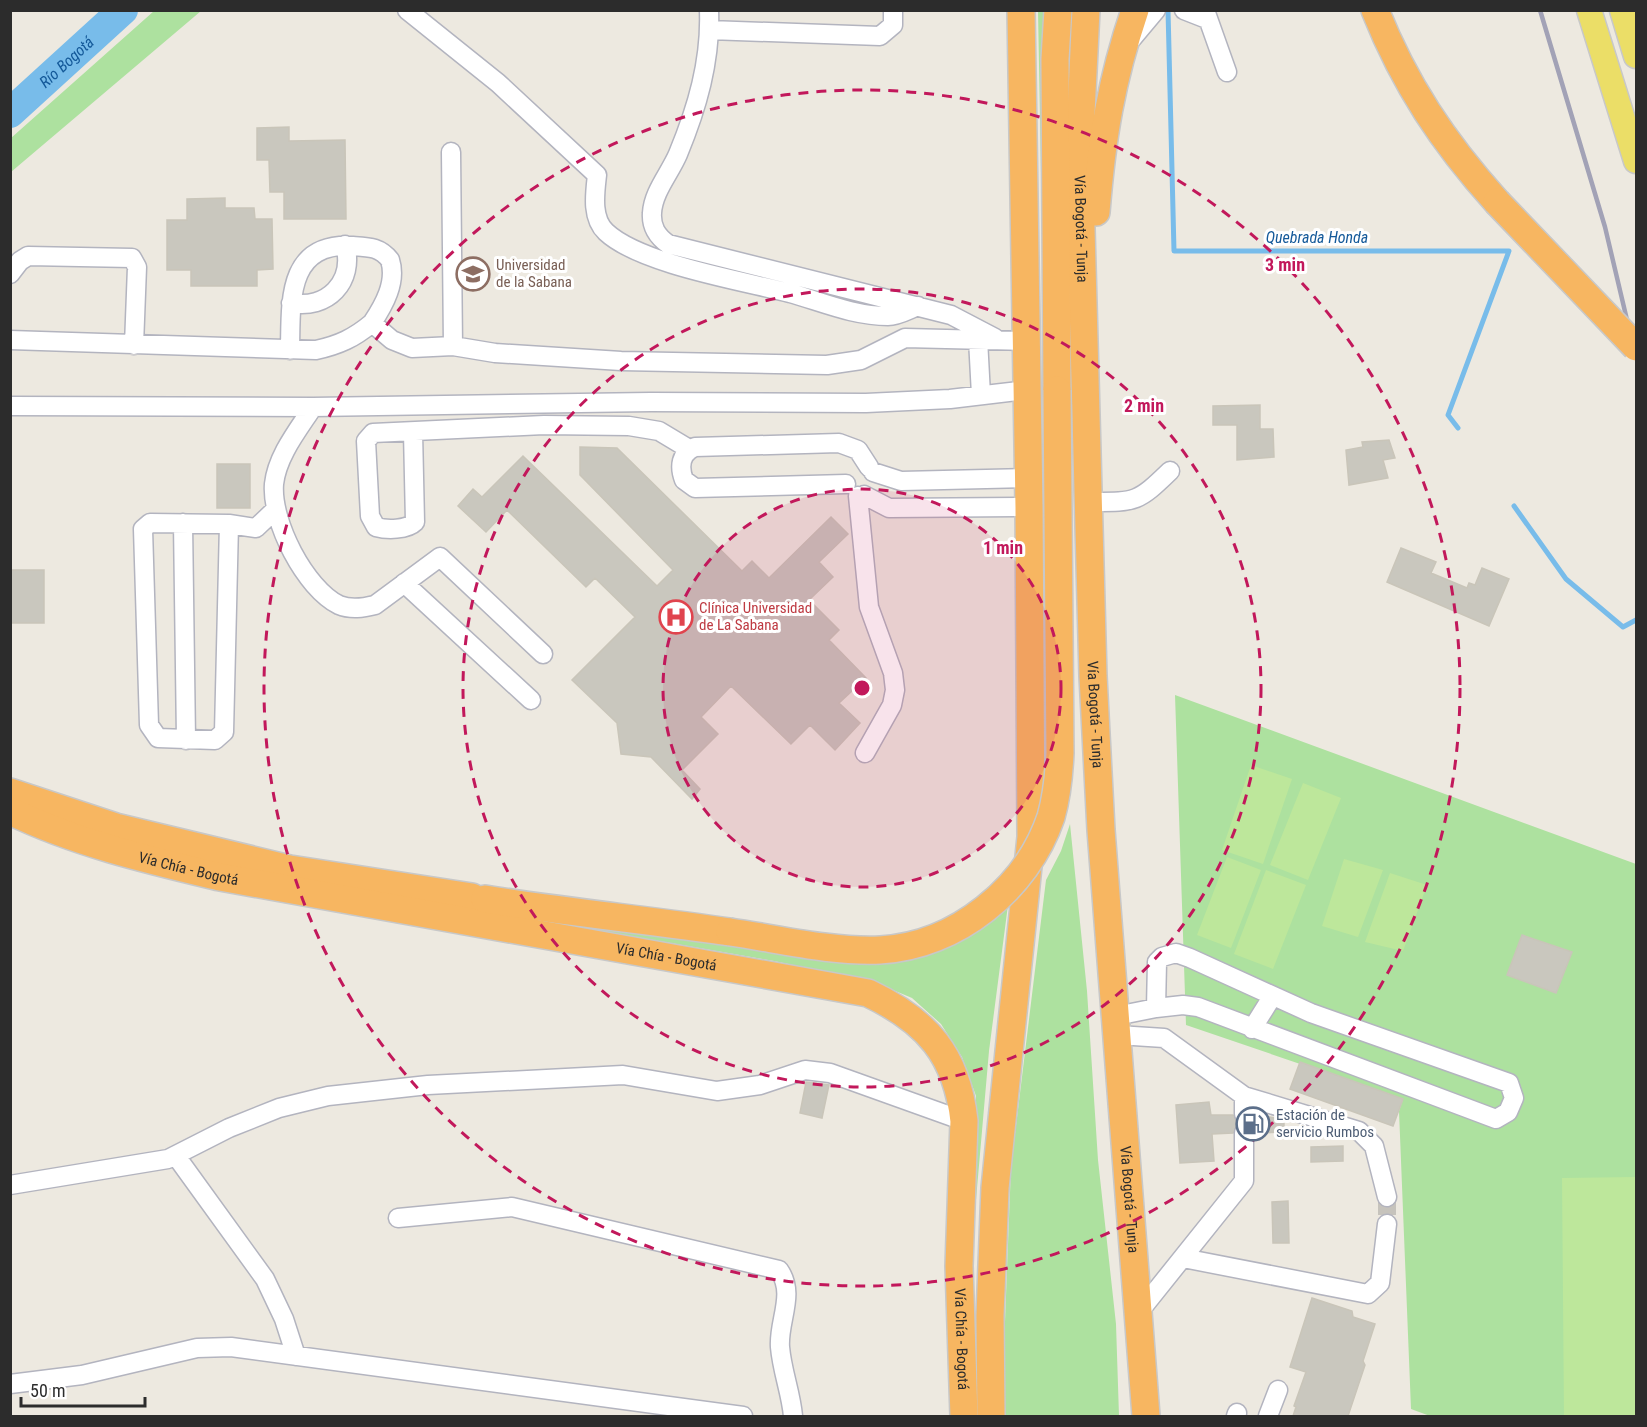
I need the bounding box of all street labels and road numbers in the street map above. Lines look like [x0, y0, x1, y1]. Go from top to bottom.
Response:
street label: Vía Bogotá - Tunja [1071, 175, 1091, 283]
street label: Vía Bogotá - Tunja [1084, 661, 1107, 769]
street label: Vía Chía - Bogotá [137, 848, 240, 889]
street label: Vía Chía - Bogotá [615, 939, 718, 975]
street label: Vía Bogotá - Tunja [1116, 1145, 1142, 1254]
street label: Vía Chía - Bogotá [951, 1288, 972, 1390]

